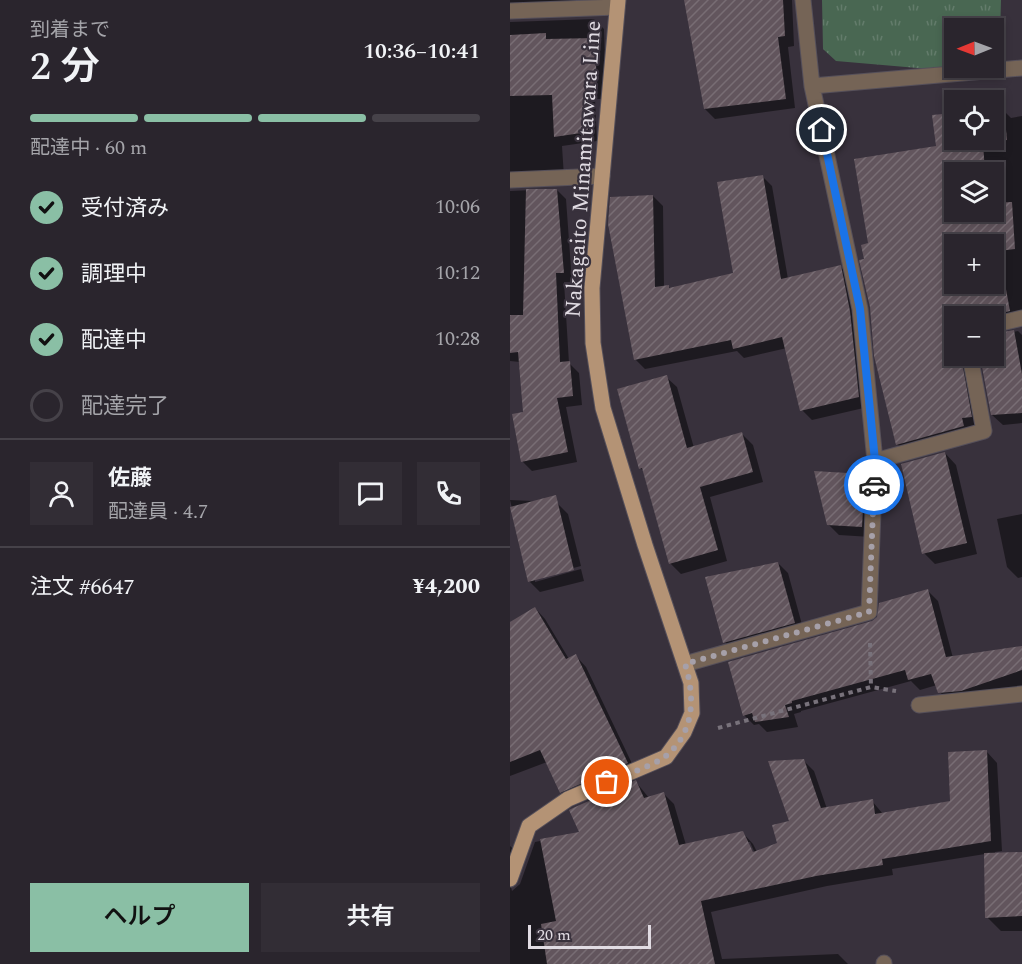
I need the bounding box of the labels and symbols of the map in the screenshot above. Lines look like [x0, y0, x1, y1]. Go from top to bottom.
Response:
north arrow [944, 18, 1004, 78]
street label: Nakagaito Minamitawara Line [557, 19, 610, 319]
pin [796, 104, 847, 155]
courier [844, 455, 904, 515]
pin [581, 756, 632, 807]
scale bar [528, 922, 651, 950]

